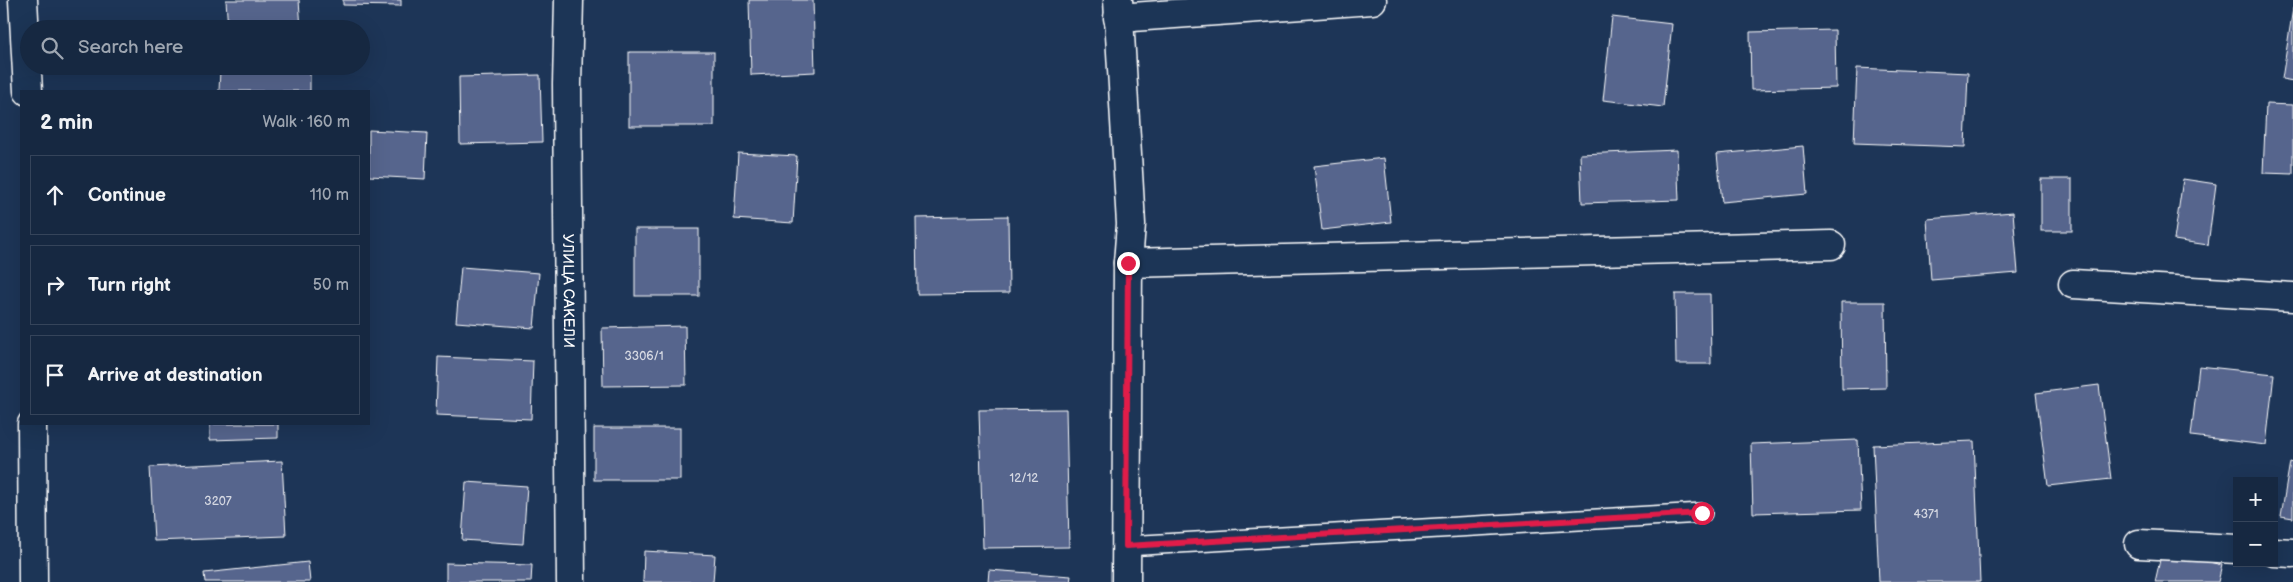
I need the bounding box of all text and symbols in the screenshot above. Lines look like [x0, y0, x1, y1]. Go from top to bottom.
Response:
search box [20, 20, 370, 75]
icon: search [38, 34, 66, 62]
text: Search here [78, 36, 183, 59]
text: 2 min [40, 110, 93, 135]
text: Walk · 160 m [262, 113, 350, 132]
icon: ahead [41, 181, 69, 209]
text: Continue [88, 184, 166, 207]
text: 110 m [310, 186, 349, 205]
street label: УЛИЦА САКЕЛИ [559, 234, 579, 348]
route end [1117, 252, 1140, 275]
icon: right [41, 271, 69, 299]
text: Turn right [88, 274, 171, 297]
text: 50 m [313, 276, 349, 295]
house number: 3306/1 [624, 349, 664, 364]
icon: arrive [41, 361, 69, 389]
text: Arrive at destination [88, 364, 263, 387]
house number: 12/12 [1010, 471, 1038, 486]
map controls [2233, 477, 2278, 567]
button: + [2233, 477, 2278, 522]
house number: 3207 [204, 494, 232, 509]
route start [1691, 502, 1714, 525]
house number: 4371 [1913, 507, 1939, 522]
button: − [2233, 522, 2278, 567]

